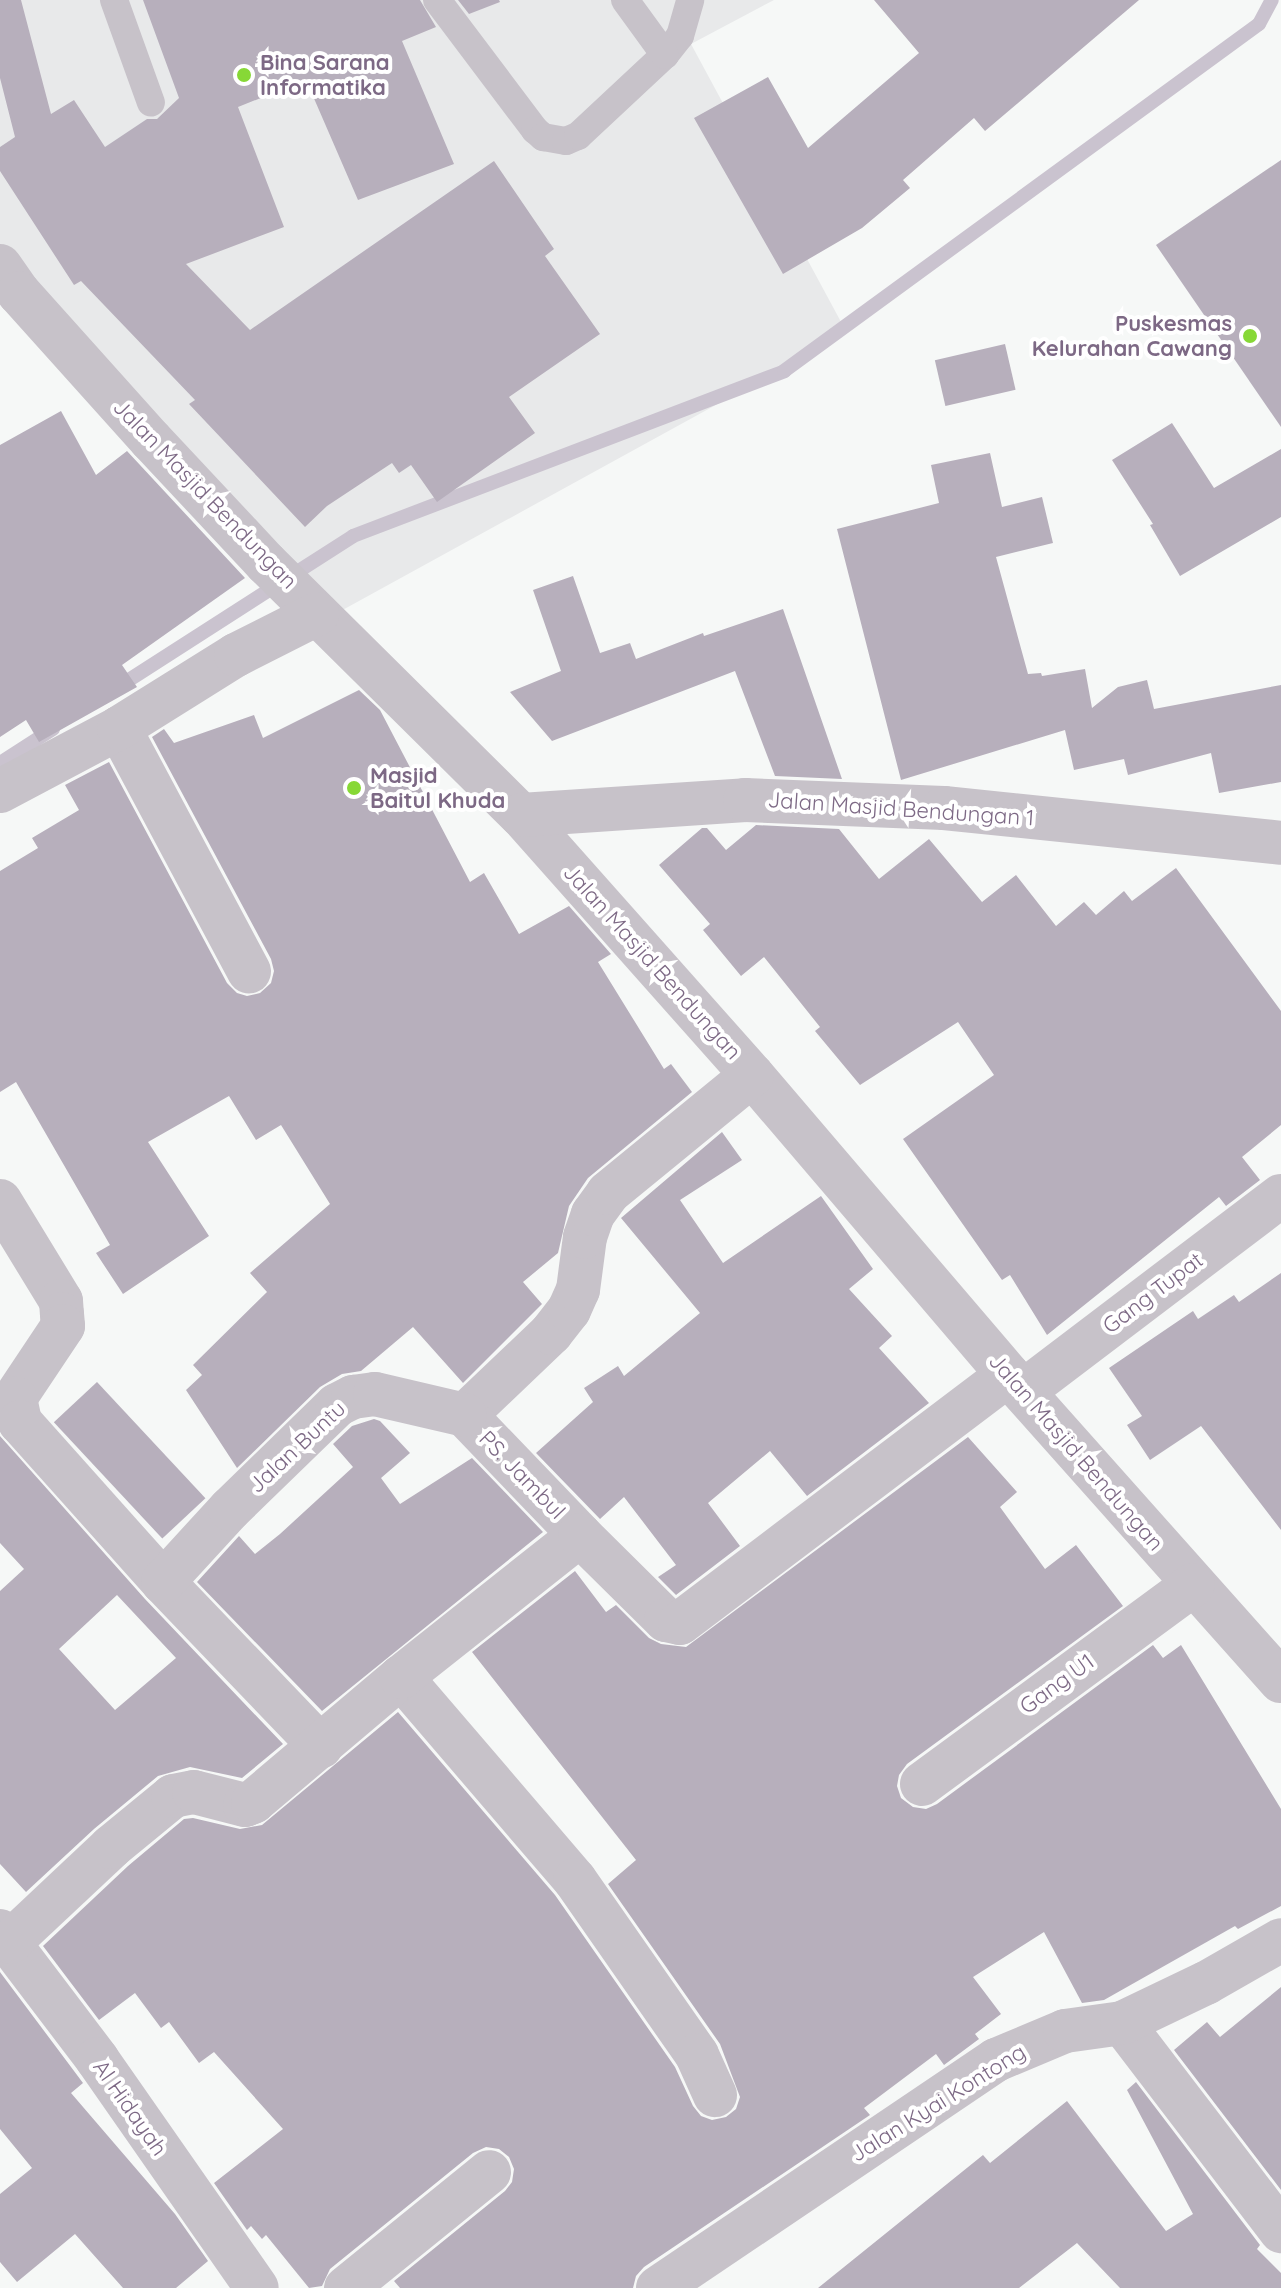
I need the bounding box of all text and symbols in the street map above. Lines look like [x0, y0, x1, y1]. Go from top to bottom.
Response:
place label: Bina Sarana Informatika [260, 49, 390, 100]
marker: Bina Sarana Informatika [235, 66, 253, 84]
place label: Puskesmas Kelurahan Cawang [1032, 310, 1232, 362]
marker: Puskesmas Kelurahan Cawang [1239, 325, 1261, 347]
street label: Jalan Masjid Bendungan [108, 394, 302, 594]
place label: Masjid Baitul Khuda [370, 762, 505, 814]
marker: Masjid Baitul Khuda [345, 779, 363, 797]
street label: Jalan Masjid Bendungan 1 [767, 787, 1035, 831]
street label: Jalan Masjid Bendungan [558, 859, 746, 1065]
street label: Gang Tupat [1098, 1247, 1208, 1339]
street label: Jalan Masjid Bendungan [983, 1348, 1169, 1556]
street label: Jalan Buntu [243, 1396, 351, 1498]
street label: PS. Jambul [473, 1425, 571, 1525]
street label: Gang U1 [1015, 1648, 1099, 1720]
street label: Jalan Kyai Kontong [846, 2038, 1030, 2168]
street label: Al Hidayah [87, 2055, 173, 2161]

